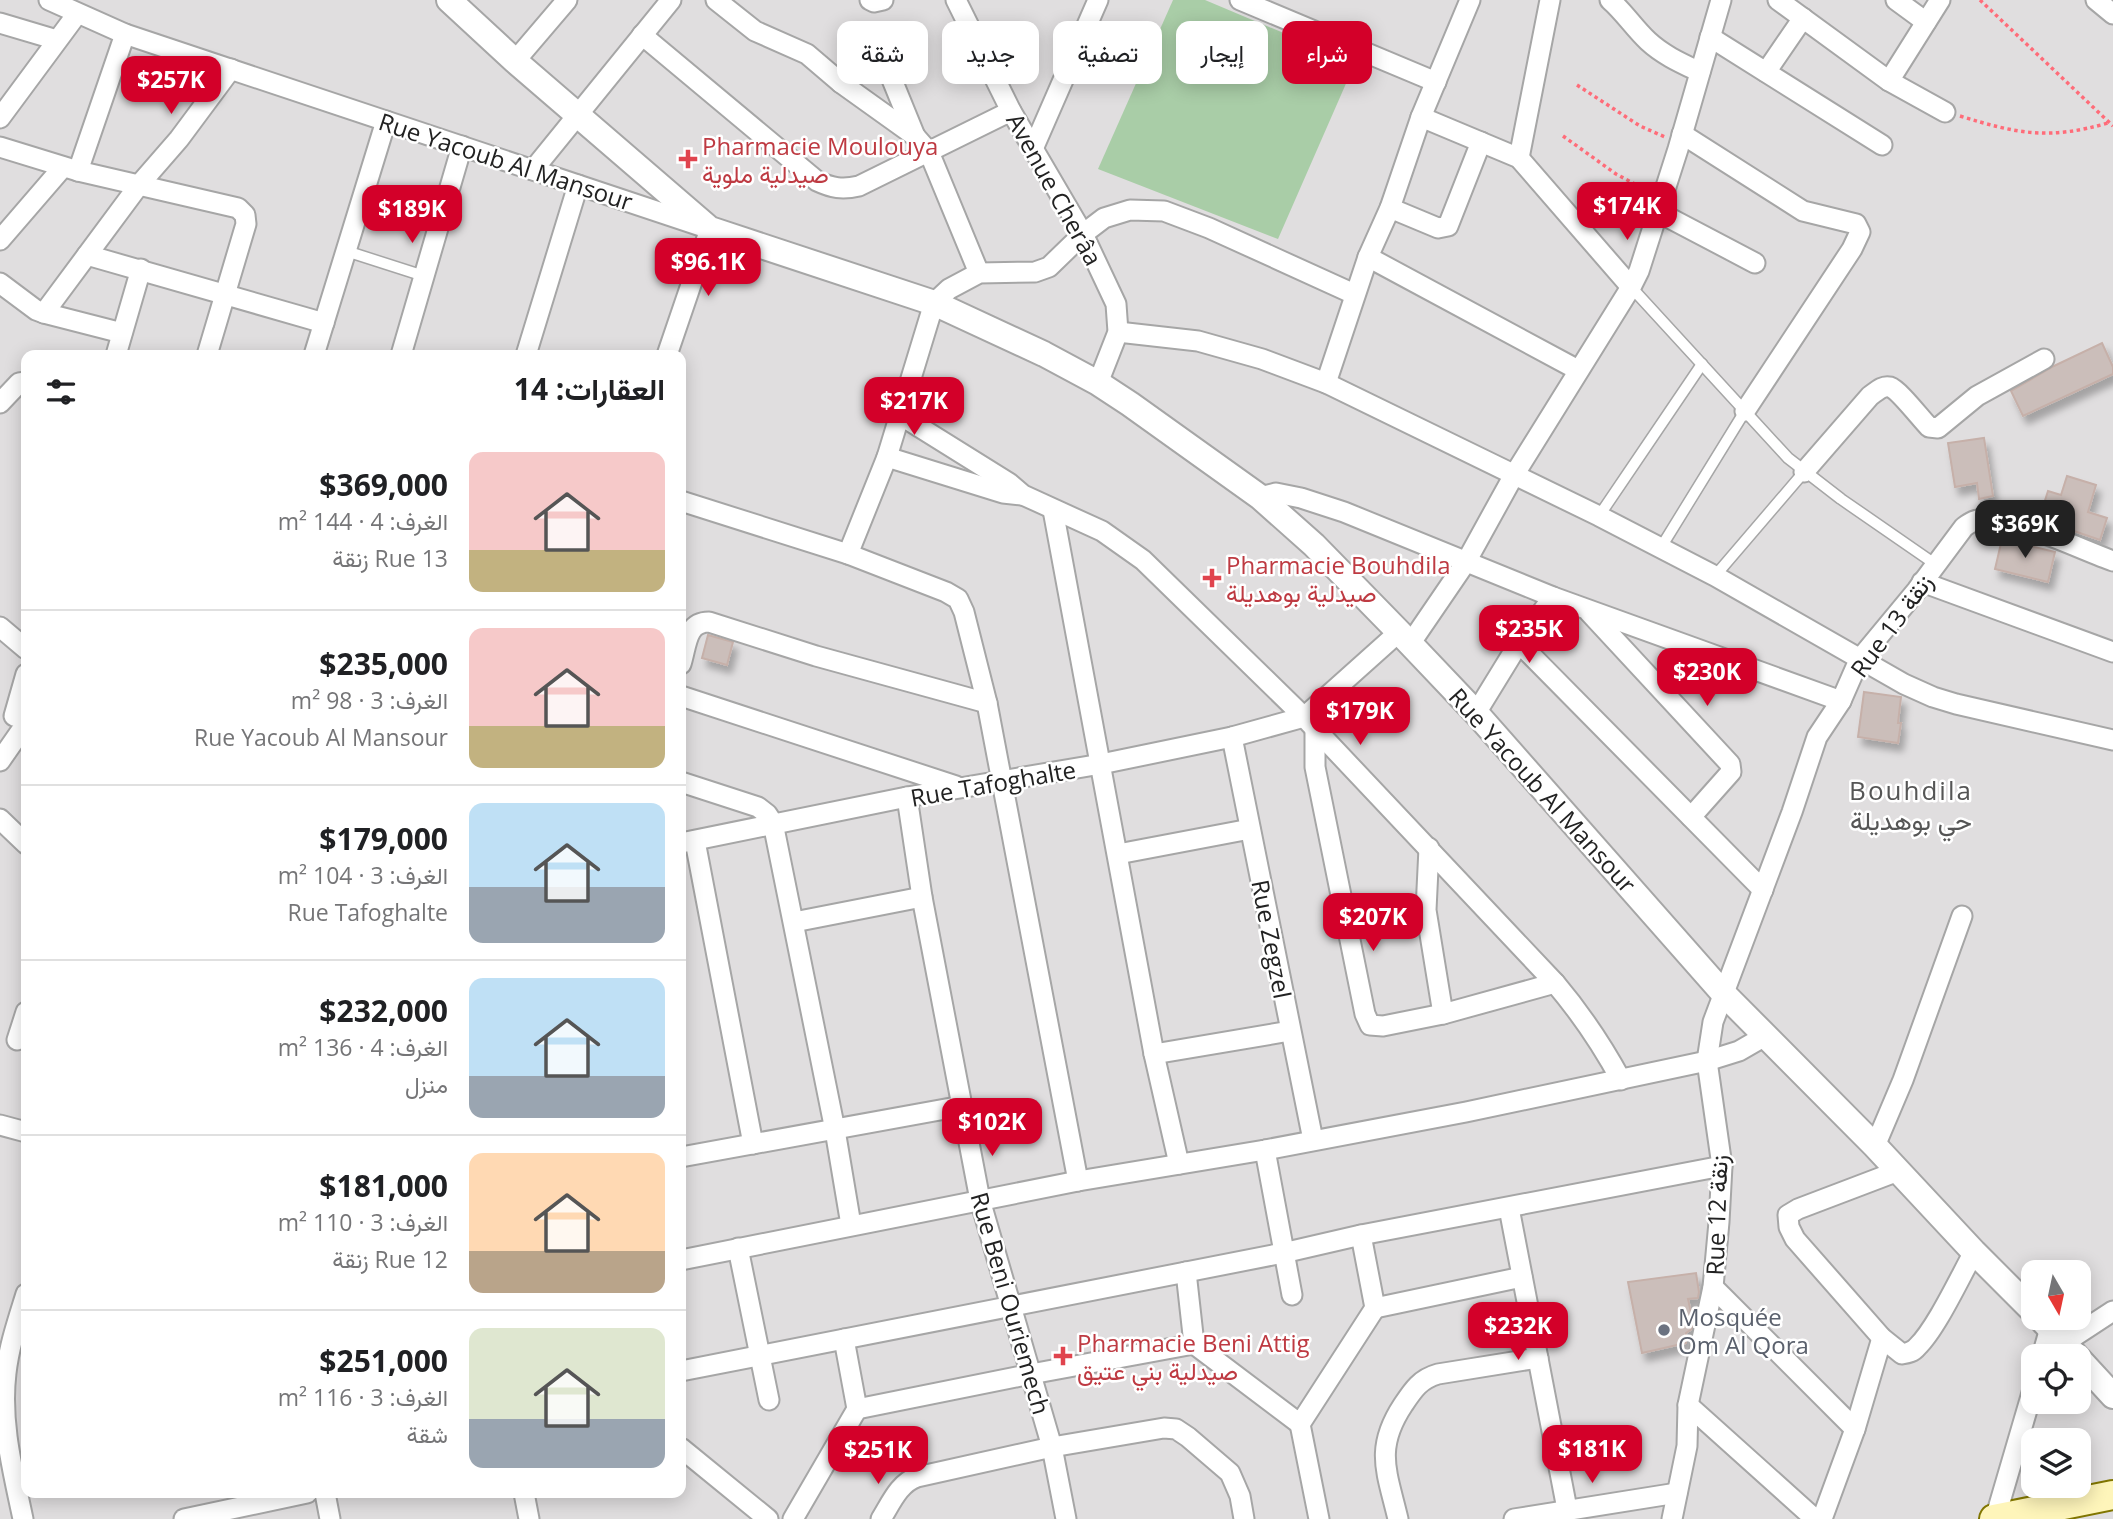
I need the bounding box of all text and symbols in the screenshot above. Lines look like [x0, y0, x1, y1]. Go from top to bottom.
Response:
chip: شقة [837, 21, 928, 84]
chip: جديد [942, 21, 1039, 84]
chip: تصفية [1053, 21, 1162, 84]
chip: إيجار [1176, 21, 1268, 84]
chip: شراء [1282, 21, 1372, 84]
pin: $257K [122, 57, 220, 116]
text: $257K [137, 63, 205, 95]
street label: Rue Yacoub Al Mansour [375, 104, 637, 218]
street label: Avenue Cherâa [999, 107, 1111, 271]
place label: Pharmacie Moulouya صيدلية ملوية [702, 129, 938, 190]
marker: Pharmacie Moulouya صيدلية ملوية [680, 151, 696, 167]
pin: $174K [1578, 182, 1676, 242]
pin: $189K [363, 186, 461, 245]
text: $174K [1593, 189, 1661, 221]
text: $189K [378, 192, 446, 224]
pin: $96.1K [651, 238, 765, 298]
text: $96.1K [671, 245, 745, 277]
text: العقارات: 14 [514, 368, 665, 409]
icon: filters [42, 373, 80, 411]
pin: $217K [865, 378, 963, 437]
text: $217K [880, 384, 948, 416]
text: $369,000 [319, 464, 448, 505]
icon: home [525, 480, 609, 564]
pin: $369K [1976, 500, 2074, 560]
text: الغرف: 4 · 144 m² [278, 505, 448, 537]
text: $369K [1991, 507, 2059, 539]
text: Rue 13 زنقة [332, 542, 448, 574]
place label: Pharmacie Bouhdila صيدلية بوهديلة [1226, 548, 1451, 609]
street label: Rue 13 زنقة [1842, 566, 1940, 684]
marker: Pharmacie Bouhdila صيدلية بوهديلة [1204, 570, 1220, 586]
pin: $235K [1480, 606, 1578, 665]
text: $235K [1495, 612, 1563, 644]
text: $235,000 [319, 643, 448, 684]
pin: $230K [1658, 648, 1756, 708]
text: $230K [1673, 655, 1741, 687]
icon: home [525, 656, 609, 740]
street label: Rue Yacoub Al Mansour [1442, 680, 1644, 900]
text: الغرف: 3 · 98 m² [291, 684, 448, 716]
pin: $179K [1311, 688, 1409, 747]
text: $179K [1326, 694, 1394, 726]
text: Rue Yacoub Al Mansour [194, 721, 448, 753]
street label: Rue Tafoghalte [908, 752, 1078, 814]
district label: Bouhdila حي بوهديلة [1849, 772, 1973, 842]
text: $179,000 [319, 818, 448, 859]
icon: home [525, 831, 609, 915]
text: الغرف: 3 · 104 m² [278, 859, 448, 891]
street label: Rue Zegzel [1244, 877, 1300, 1001]
pin: $207K [1324, 894, 1422, 953]
text: Rue Tafoghalte [287, 896, 448, 928]
text: $207K [1339, 900, 1407, 932]
text: $232,000 [319, 990, 448, 1031]
icon: home [525, 1006, 609, 1090]
text: الغرف: 4 · 136 m² [278, 1031, 448, 1063]
text: منزل [405, 1068, 448, 1100]
pin: $102K [943, 1098, 1041, 1158]
text: $102K [958, 1105, 1026, 1137]
street label: Rue 12 زنقة [1697, 1154, 1735, 1276]
text: $181,000 [319, 1165, 448, 1206]
icon: home [525, 1181, 609, 1265]
street label: Rue Beni Ouriemech [963, 1188, 1059, 1418]
text: الغرف: 3 · 110 m² [278, 1206, 448, 1238]
text: Rue 12 زنقة [332, 1243, 448, 1275]
north arrow [2021, 1260, 2091, 1330]
map controls [2021, 1260, 2091, 1498]
place label: Mosquée Om Al Qora [1678, 1300, 1809, 1361]
pin: $232K [1469, 1302, 1567, 1362]
text: $232K [1484, 1309, 1552, 1341]
marker: Mosquée Om Al Qora [1656, 1322, 1672, 1338]
place label: Pharmacie Beni Attig صيدلية بني عتيق [1077, 1326, 1310, 1391]
text: $251,000 [319, 1340, 448, 1381]
button: locate [2021, 1344, 2091, 1414]
marker: Pharmacie Beni Attig صيدلية بني عتيق [1055, 1348, 1071, 1364]
icon: home [525, 1356, 609, 1440]
text: الغرف: 3 · 116 m² [278, 1381, 448, 1413]
text: شقة [406, 1418, 448, 1450]
pin: $251K [829, 1426, 927, 1486]
pin: $181K [1543, 1426, 1641, 1485]
button: layers [2021, 1428, 2091, 1498]
text: $181K [1558, 1432, 1626, 1464]
text: $251K [844, 1433, 912, 1465]

